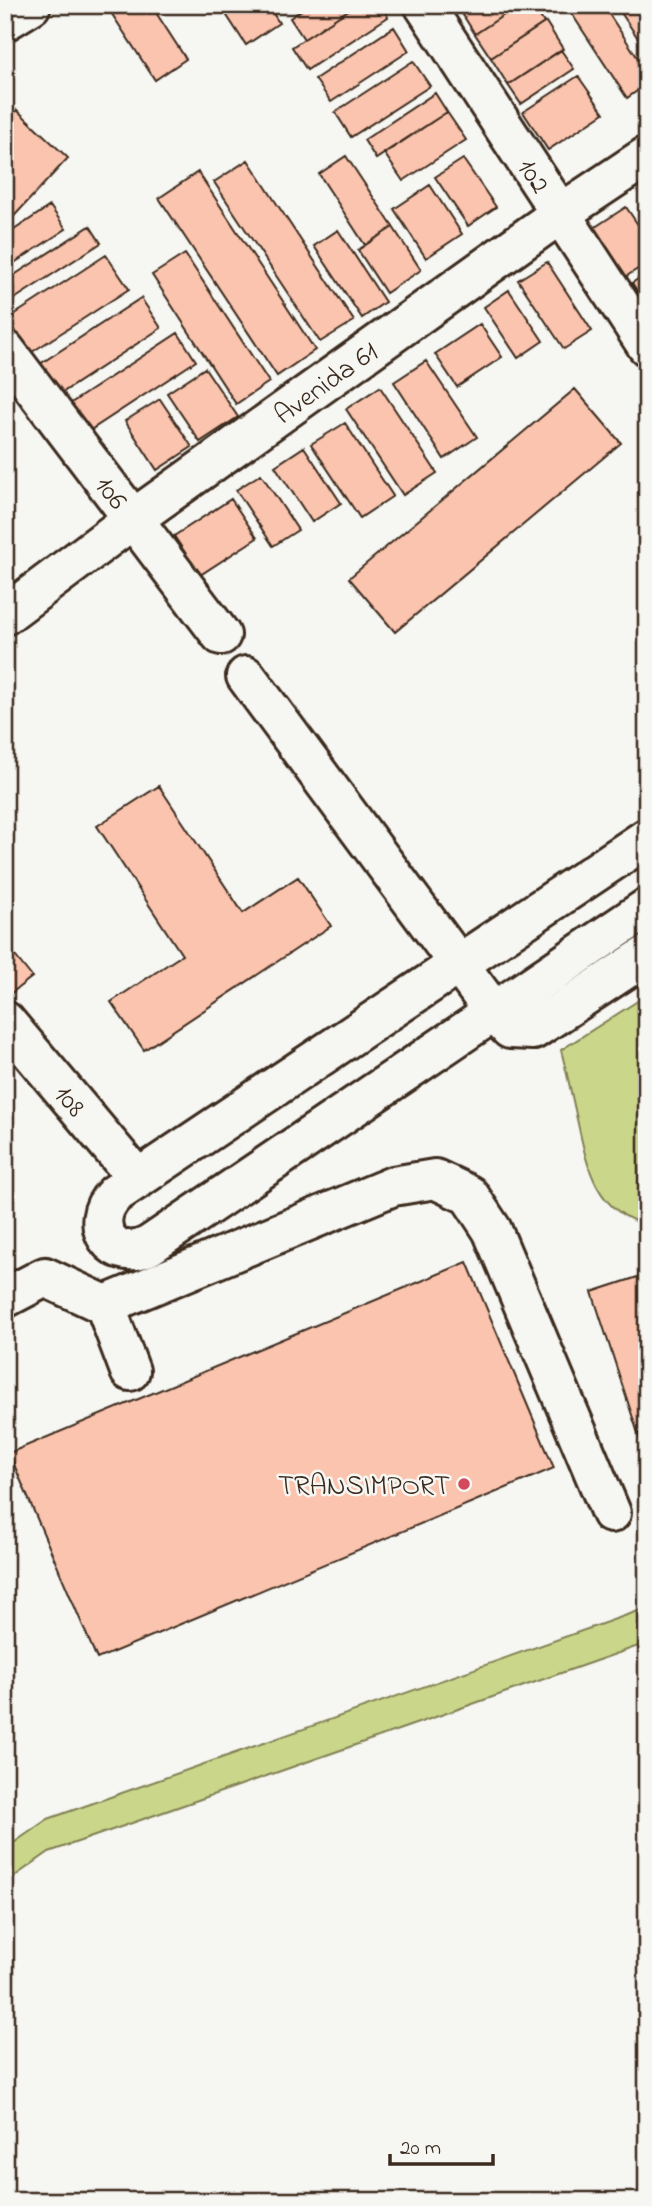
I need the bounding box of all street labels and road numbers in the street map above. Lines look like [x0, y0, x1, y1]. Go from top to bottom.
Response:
street label: 102 [505, 151, 559, 203]
street label: Avenida 61 [267, 333, 388, 436]
street label: 106 [83, 468, 136, 520]
street label: 108 [43, 1077, 94, 1127]

